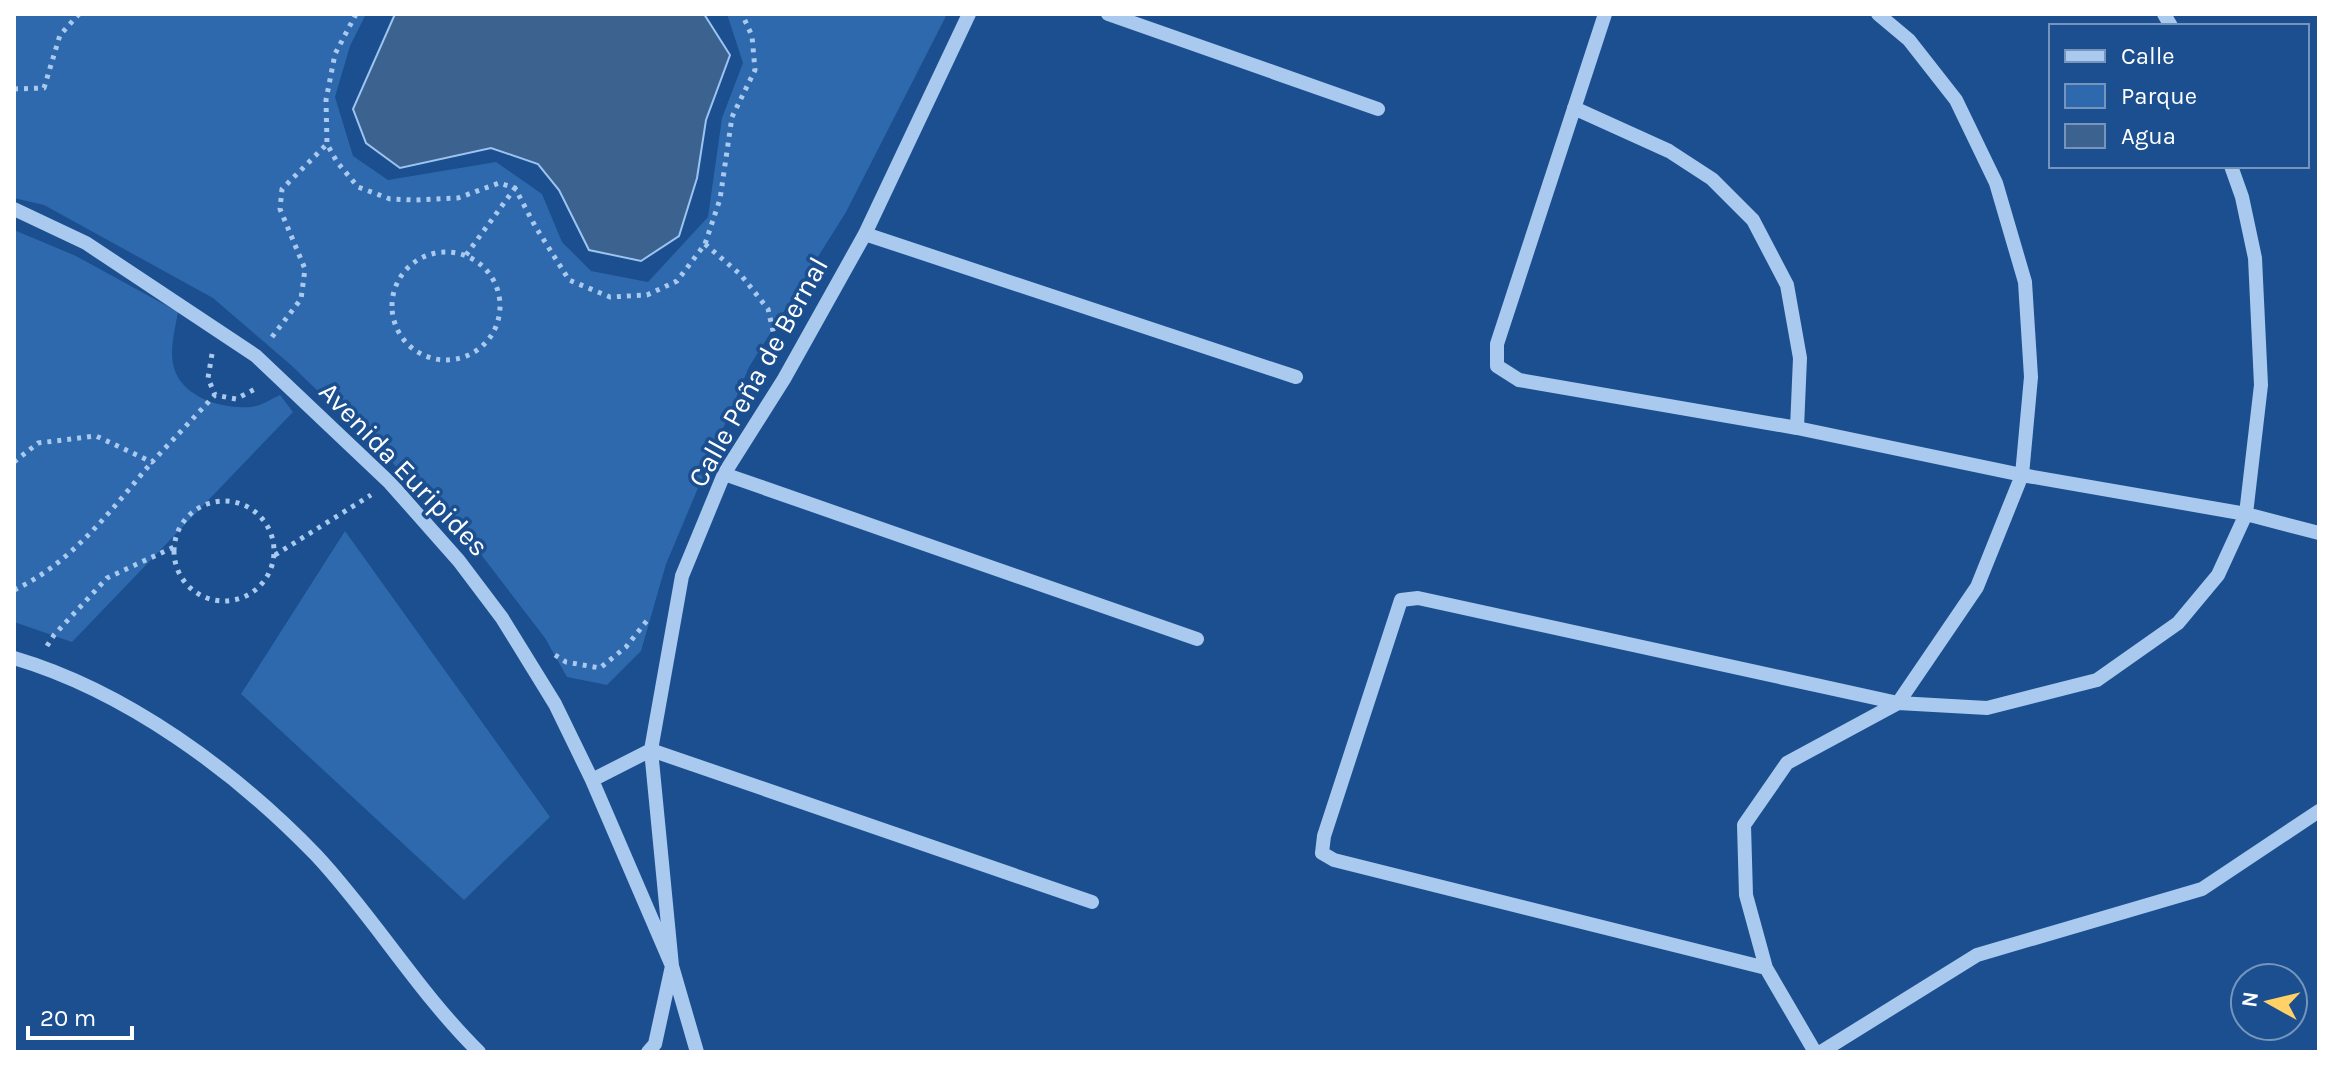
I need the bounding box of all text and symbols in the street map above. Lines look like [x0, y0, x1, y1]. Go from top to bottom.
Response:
legend [2049, 24, 2309, 168]
text: Calle [2121, 42, 2175, 70]
text: Parque [2121, 82, 2197, 110]
text: Agua [2121, 122, 2176, 150]
street label: Calle Peña de Bernal [681, 251, 835, 493]
street label: Avenida Euripides [312, 375, 496, 563]
north arrow [2229, 962, 2309, 1042]
scale bar [28, 990, 132, 1040]
text: N [2236, 990, 2264, 1009]
text: 20 m [40, 1004, 96, 1032]

